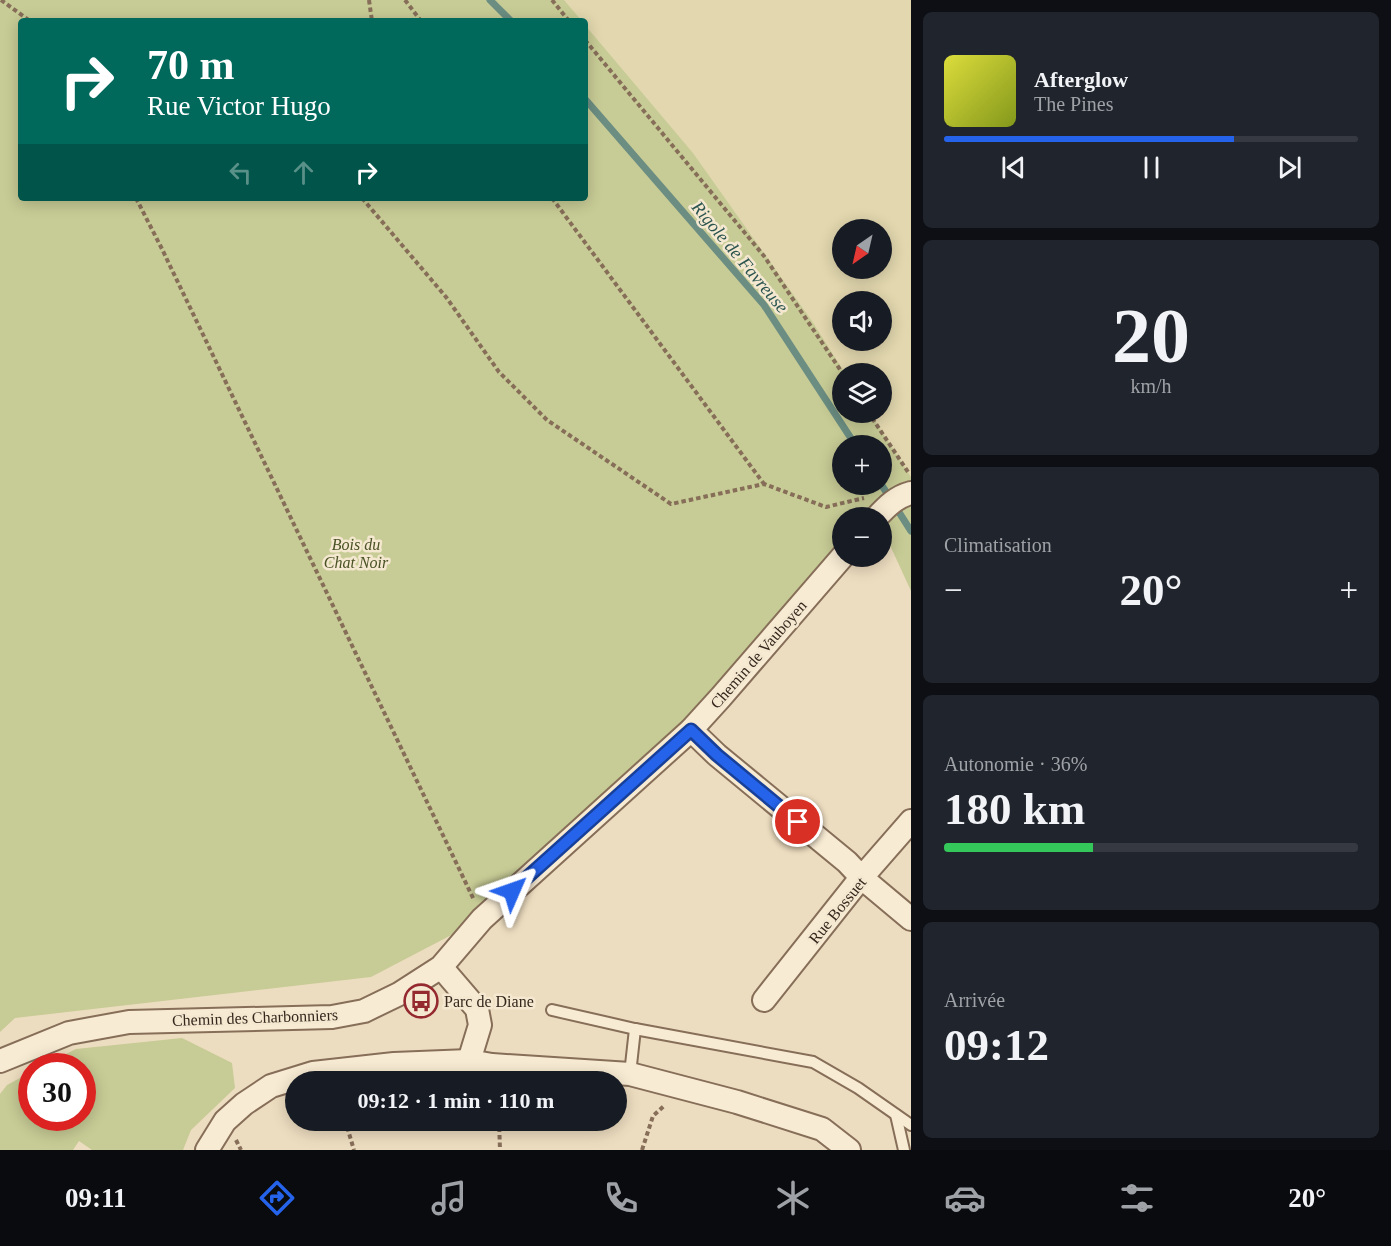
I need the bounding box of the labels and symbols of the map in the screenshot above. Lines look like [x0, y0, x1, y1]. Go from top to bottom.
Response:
water label: Rigole de Favreuse [687, 196, 792, 317]
north arrow [832, 219, 892, 279]
park label: Bois du Chat Noir [324, 536, 389, 571]
street label: Chemin de Vauboyen [707, 597, 811, 712]
pin [772, 796, 823, 847]
position arrow [480, 859, 544, 923]
street label: Rue Bossuet [805, 873, 870, 947]
bus stop icon: Parc de Diane [403, 983, 439, 1019]
place label: Parc de Diane [444, 993, 534, 1010]
street label: Chemin des Charbonniers [172, 1006, 338, 1029]
speed limit sign: 30 [18, 1053, 96, 1131]

